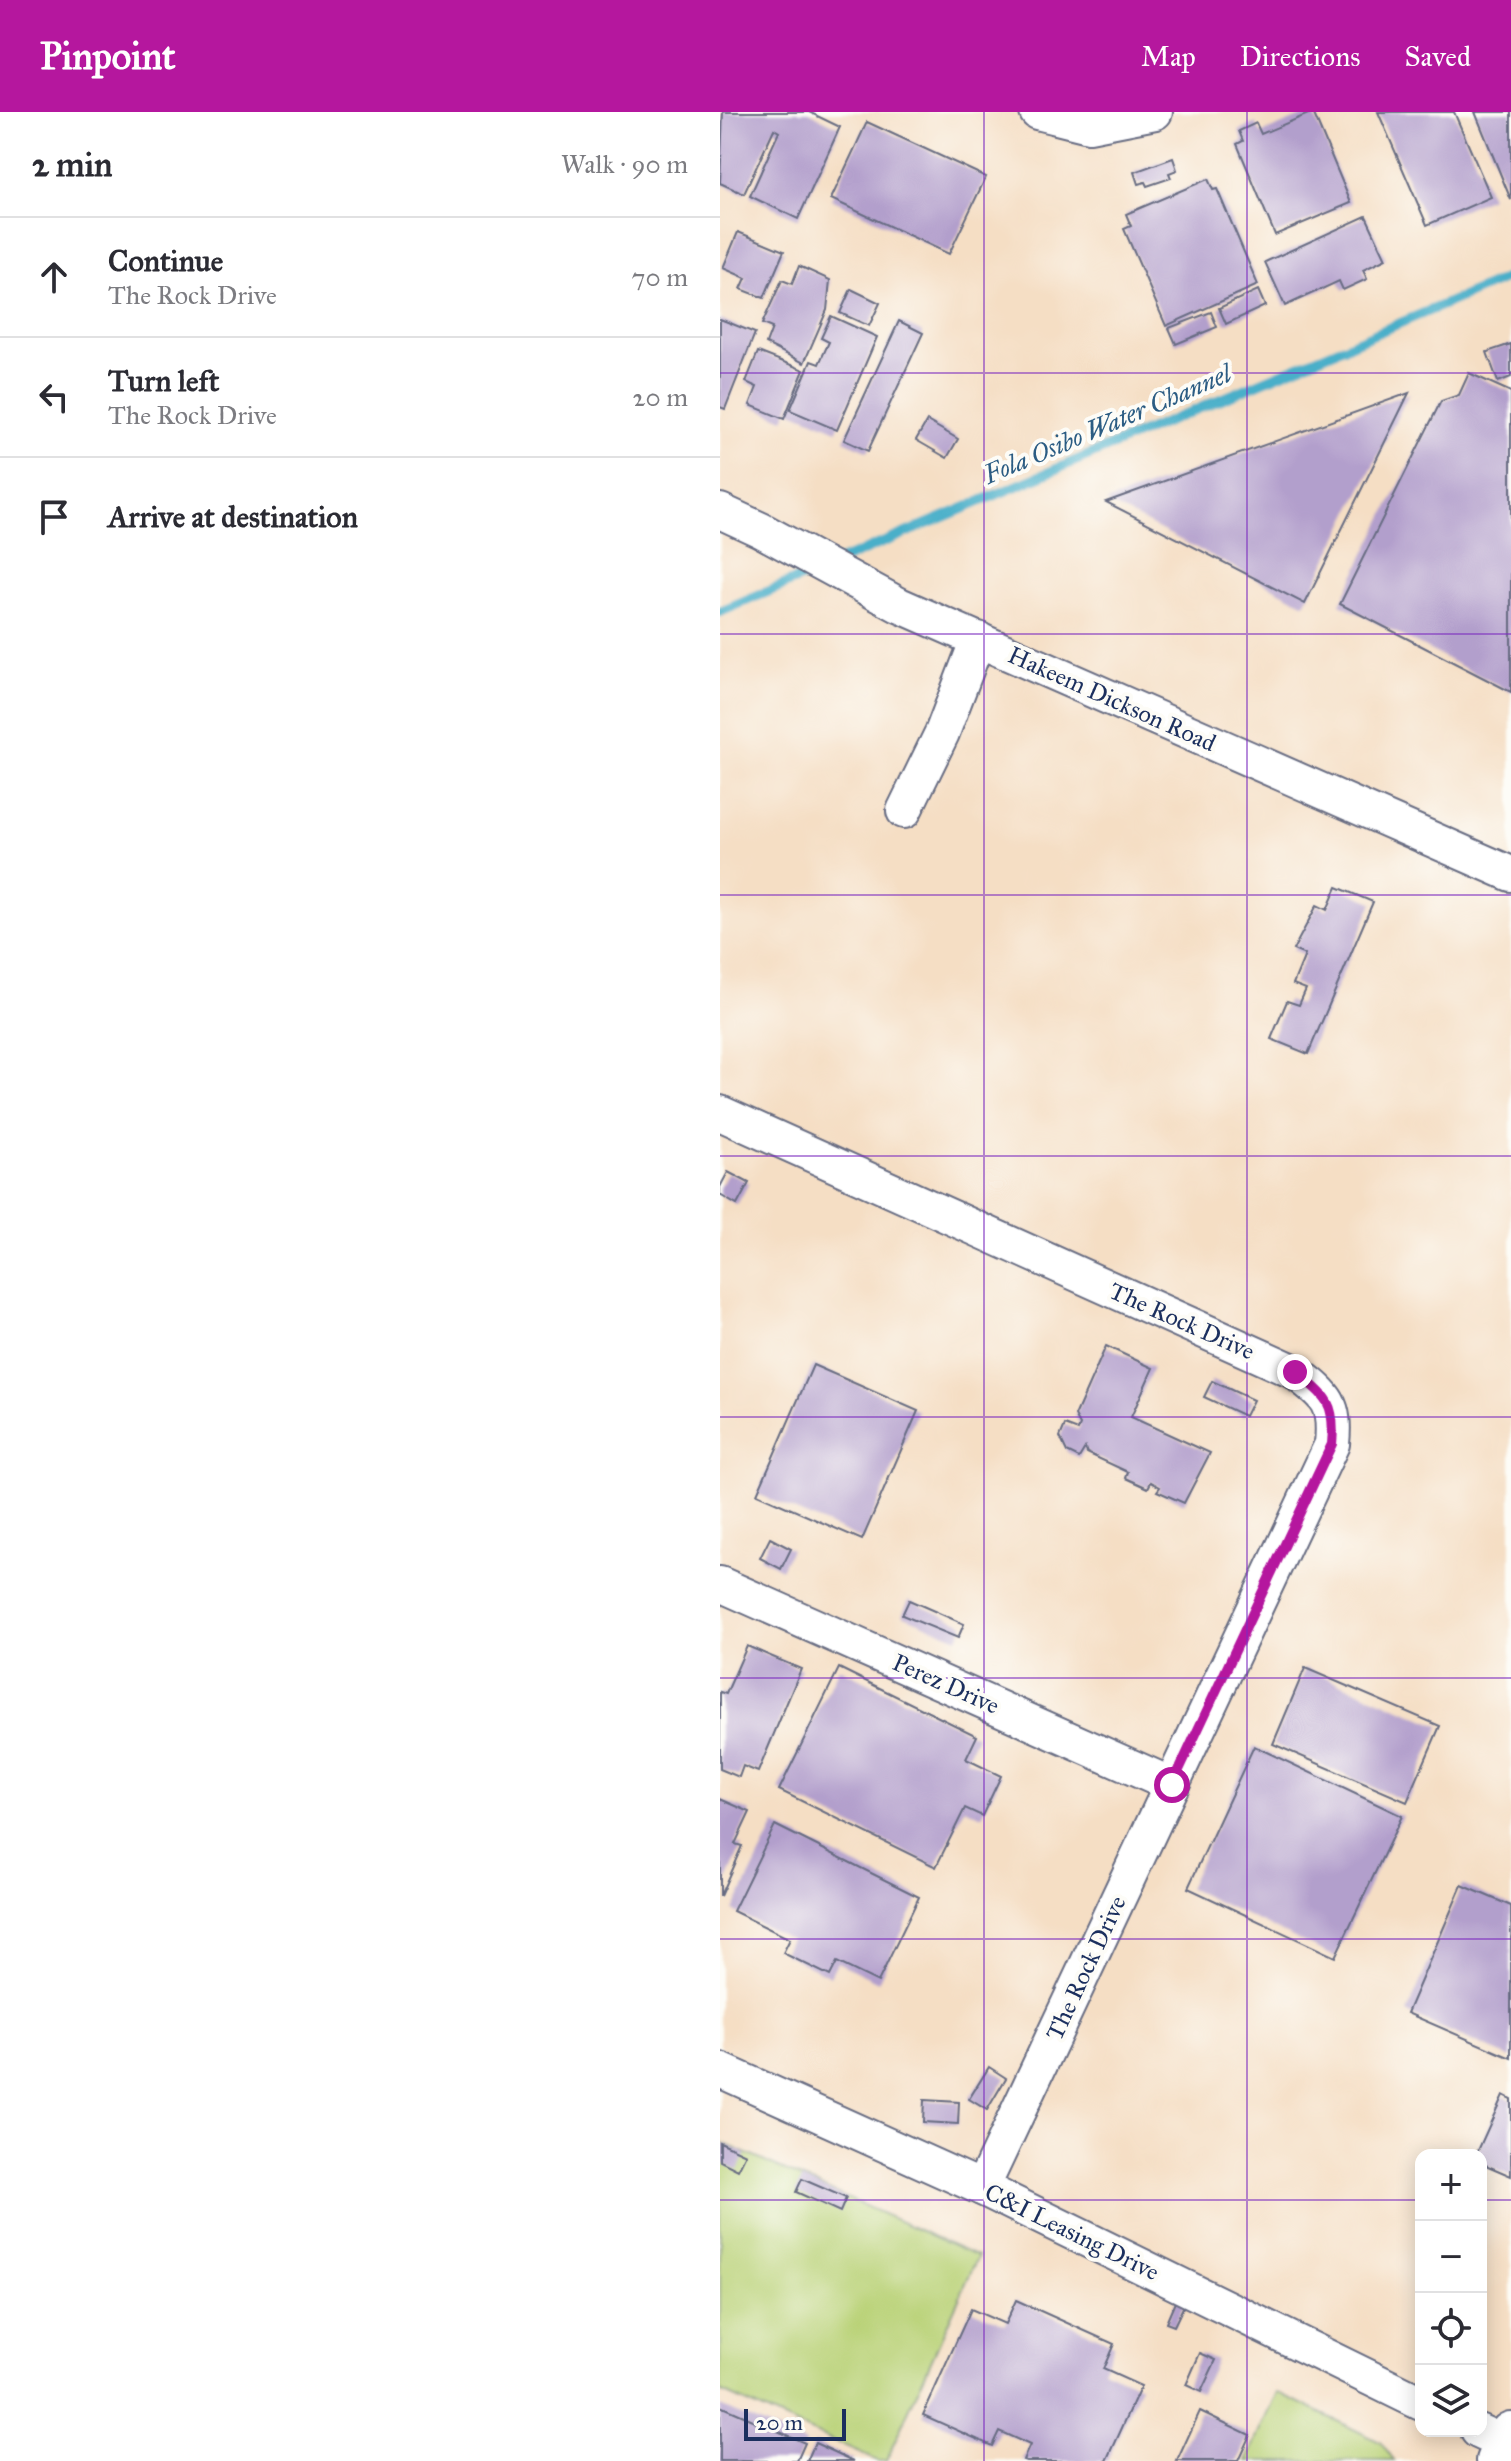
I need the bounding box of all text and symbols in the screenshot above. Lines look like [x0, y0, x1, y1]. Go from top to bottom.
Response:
text: Pinpoint [40, 33, 176, 79]
text: Map [1141, 39, 1196, 74]
text: Directions [1240, 39, 1361, 74]
text: Saved [1405, 39, 1471, 74]
text: 2 min [32, 144, 112, 185]
text: Walk · 90 m [561, 148, 688, 180]
text: Continue [108, 243, 223, 279]
icon: ahead [32, 255, 76, 299]
text: 70 m [632, 261, 688, 293]
text: The Rock Drive [108, 279, 277, 311]
water label: Fola Osibo Water Channel [978, 357, 1237, 491]
text: Turn left [108, 363, 219, 399]
icon: left [32, 375, 76, 419]
text: 20 m [633, 381, 688, 413]
text: The Rock Drive [108, 399, 277, 431]
icon: arrive [32, 495, 76, 539]
text: Arrive at destination [108, 499, 358, 535]
street label: Hakeem Dickson Road [1003, 640, 1221, 758]
street label: The Rock Drive [1105, 1276, 1259, 1366]
route end [1277, 1354, 1313, 1390]
street label: Perez Drive [888, 1647, 1004, 1721]
route start [1154, 1767, 1190, 1803]
street label: The Rock Drive [1039, 1891, 1133, 2045]
map controls [1415, 2149, 1487, 2437]
button: + [1415, 2149, 1487, 2221]
street label: C&I Leasing Drive [980, 2177, 1164, 2287]
button: − [1415, 2221, 1487, 2293]
button: locate [1415, 2293, 1487, 2365]
button: layers [1415, 2365, 1487, 2437]
scale bar [744, 2405, 846, 2441]
text: 20 m [756, 2409, 803, 2436]

